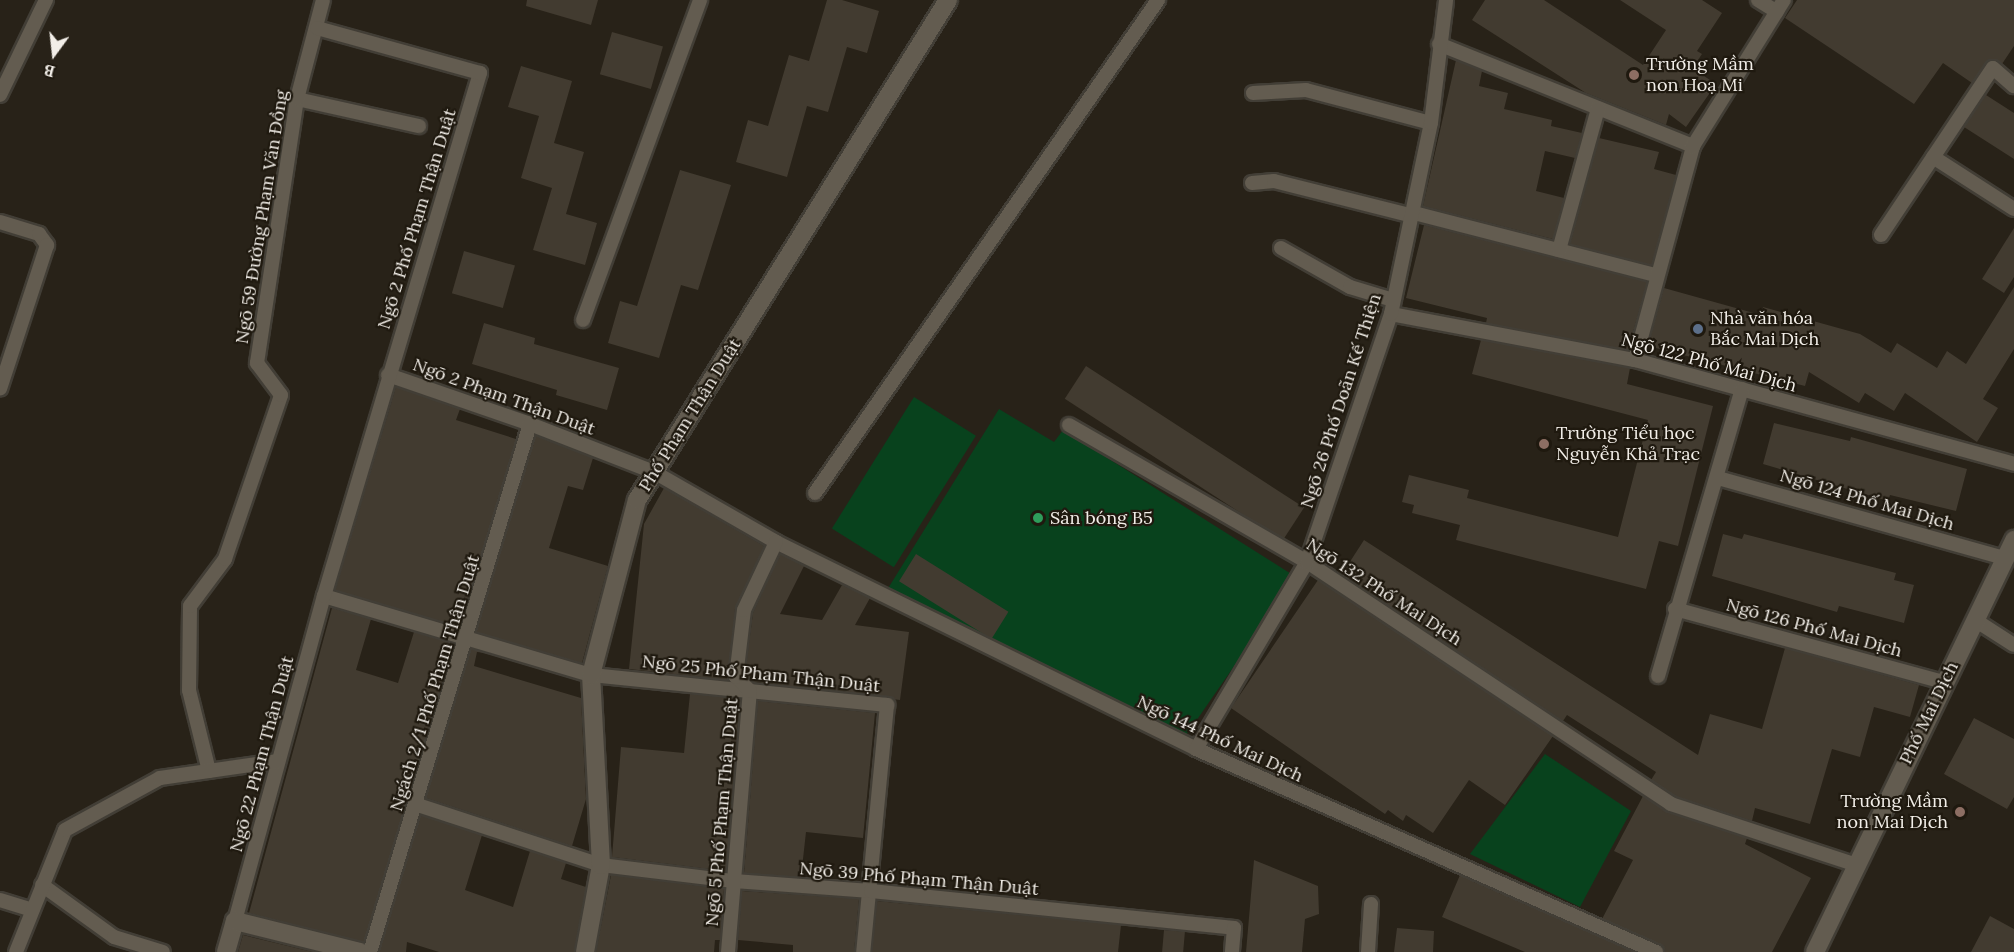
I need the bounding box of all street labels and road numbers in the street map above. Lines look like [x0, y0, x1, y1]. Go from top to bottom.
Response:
street label: Ngõ 59 Đường Phạm Văn Đồng [231, 88, 293, 346]
street label: Ngõ 2 Phố Phạm Thận Duật [373, 106, 461, 332]
street label: Ngõ 26 Phố Doãn Kế Thiện [1296, 291, 1386, 511]
street label: Ngõ 122 Phố Mai Dịch [1619, 329, 1799, 397]
street label: Phố Phạm Thận Duật [634, 335, 746, 495]
street label: Ngõ 2 Phạm Thận Duật [410, 354, 598, 440]
street label: Ngõ 124 Phố Mai Dịch [1777, 465, 1957, 535]
street label: Ngõ 132 Phố Mai Dịch [1302, 534, 1466, 650]
street label: Ngách 2/1 Phố Phạm Thận Duật [386, 552, 484, 814]
street label: Ngõ 126 Phố Mai Dịch [1724, 594, 1904, 662]
street label: Ngõ 25 Phố Phạm Thận Duật [641, 651, 881, 697]
street label: Ngõ 22 Phạm Thận Duật [225, 654, 299, 854]
street label: Phố Mai Dịch [1895, 658, 1963, 768]
street label: Ngõ 144 Phố Mai Dịch [1133, 691, 1307, 787]
street label: Ngõ 5 Phố Phạm Thận Duật [701, 697, 743, 927]
street label: Ngõ 39 Phố Phạm Thận Duật [798, 858, 1040, 900]

